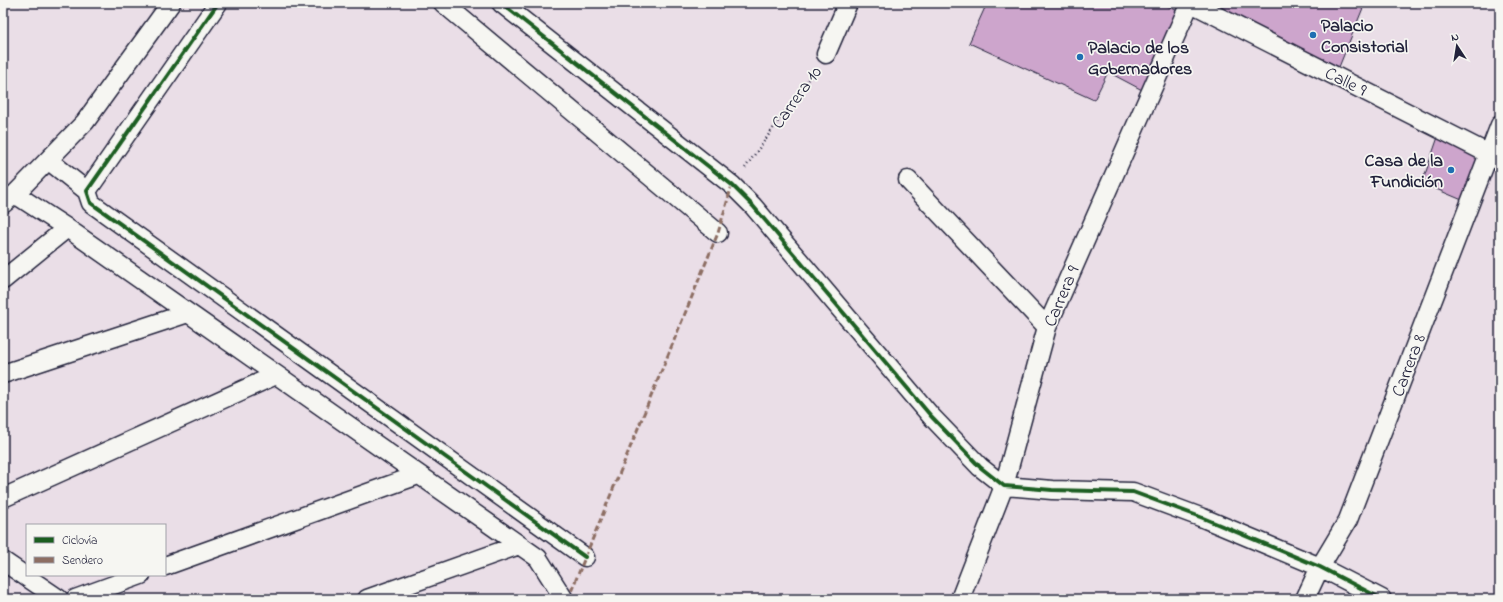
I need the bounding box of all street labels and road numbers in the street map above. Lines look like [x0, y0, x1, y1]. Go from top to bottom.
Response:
street label: Carrera 10 [766, 61, 829, 135]
street label: Calle 9 [1320, 61, 1371, 105]
street label: Carrera 9 [1038, 262, 1088, 331]
street label: Carrera 8 [1386, 330, 1434, 401]

